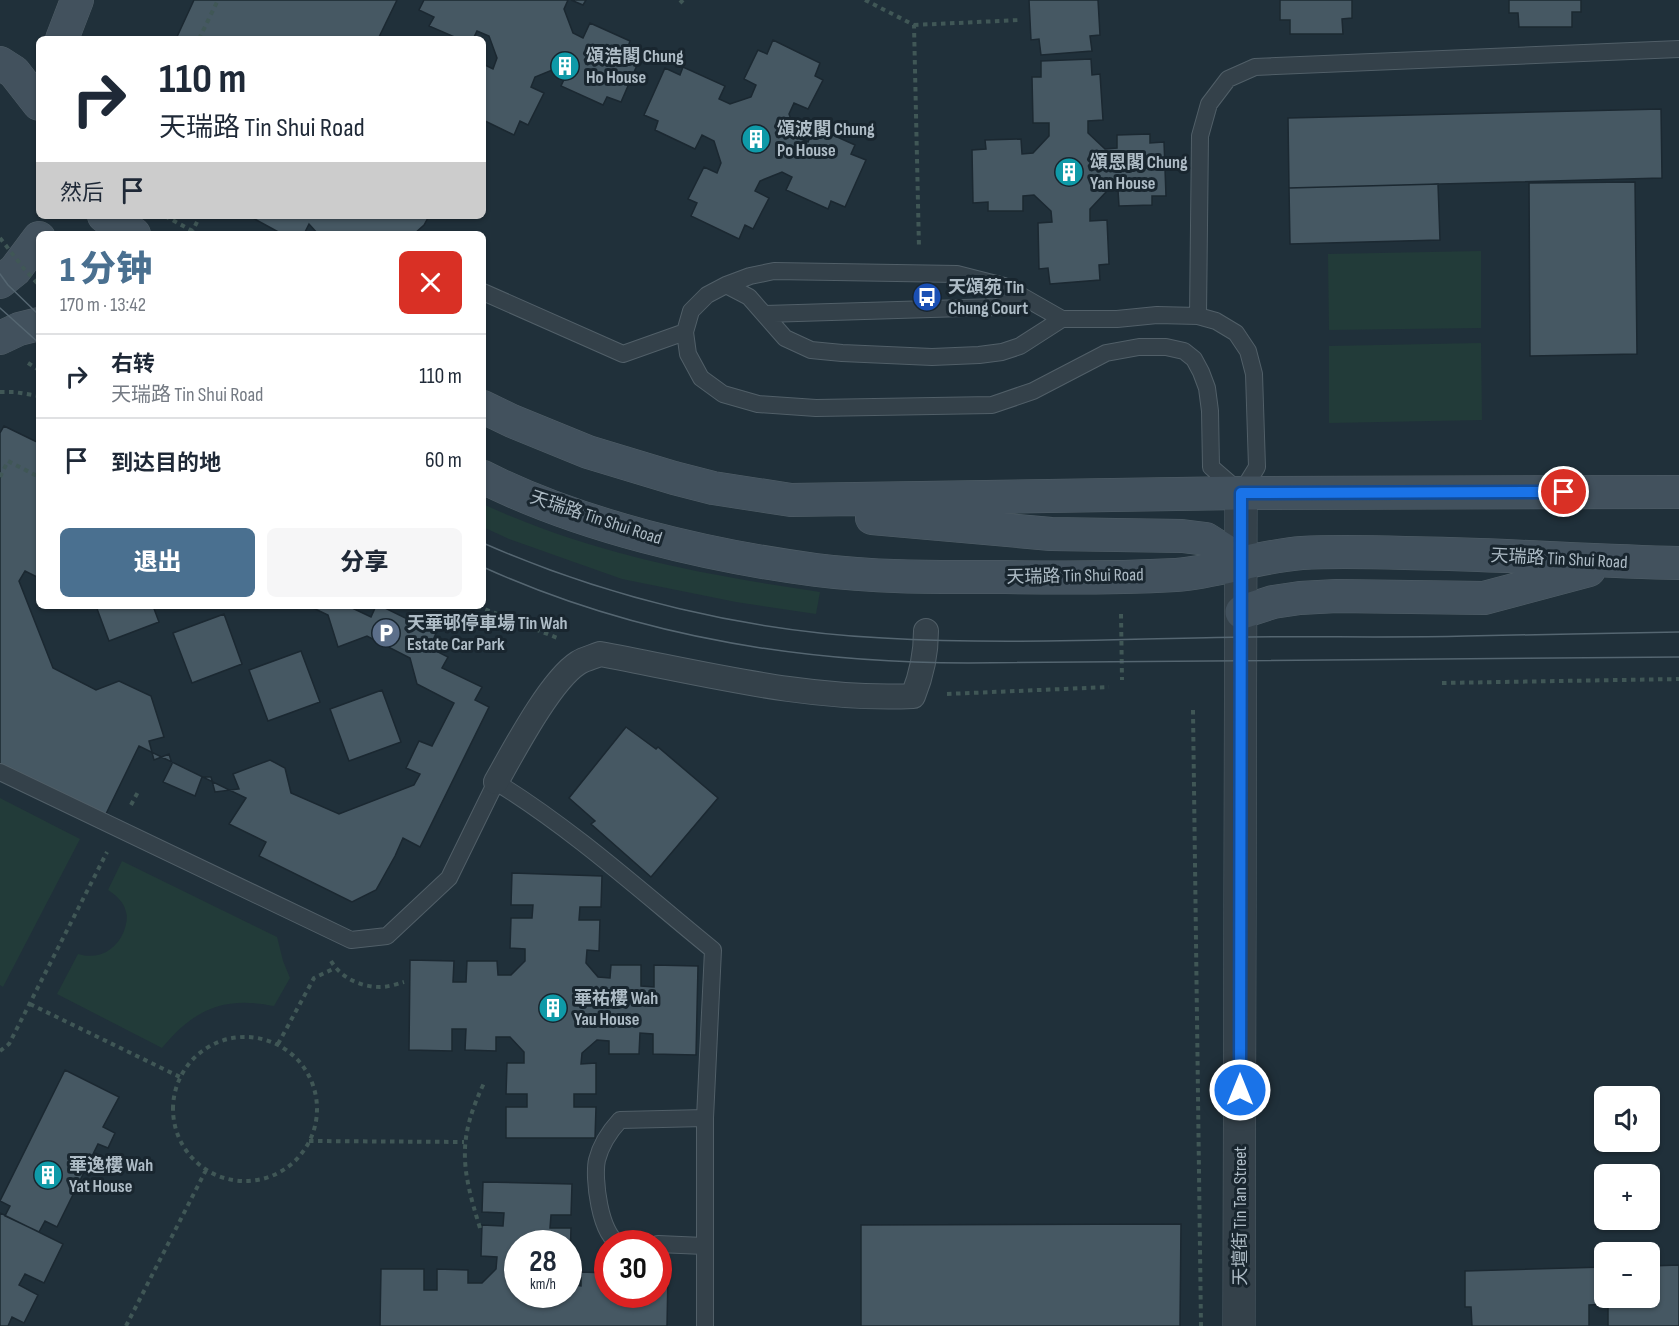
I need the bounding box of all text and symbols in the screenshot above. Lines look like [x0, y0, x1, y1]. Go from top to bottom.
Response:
place label: 頌浩閣 Chung Ho House [586, 46, 684, 88]
building icon: 頌浩閣 Chung Ho House [549, 50, 581, 82]
text: 110 m [159, 54, 246, 105]
icon: right [60, 60, 138, 138]
text: 天瑞路 Tin Shui Road [159, 112, 365, 144]
place label: 頌波閣 Chung Po House [777, 119, 875, 161]
building icon: 頌波閣 Chung Po House [740, 123, 772, 155]
place label: 頌恩閣 Chung Yan House [1090, 152, 1188, 194]
building icon: 頌恩閣 Chung Yan House [1053, 156, 1085, 188]
icon: arrive [116, 174, 149, 207]
text: 然后 [60, 180, 104, 207]
text: 1 分钟 [60, 249, 152, 292]
button: close [399, 251, 462, 314]
place label: 天頌苑 Tin Chung Court [948, 277, 1028, 319]
bus stop icon: 天頌苑 Tin Chung Court [911, 281, 943, 313]
text: 170 m · 13:42 [60, 293, 146, 317]
text: 右转 [111, 351, 155, 378]
icon: right [60, 360, 93, 393]
text: 110 m [419, 363, 462, 390]
text: 天瑞路 Tin Shui Road [111, 383, 263, 407]
icon: arrive [60, 444, 93, 477]
text: 60 m [425, 447, 462, 474]
text: 到达目的地 [111, 450, 221, 477]
pin [1538, 466, 1589, 517]
icon: arrive [1547, 475, 1580, 508]
street label: 天瑞路 Tin Shui Road [528, 487, 664, 549]
button: 退出 [60, 528, 255, 597]
button: 分享 [267, 528, 462, 597]
street label: 天瑞路 Tin Shui Road [1490, 545, 1628, 573]
street label: 天瑞路 Tin Shui Road [1006, 564, 1144, 588]
place label: 天華邨停車場 Tin Wah Estate Car Park [407, 613, 568, 655]
parking icon: 天華邨停車場 Tin Wah Estate Car Park [370, 617, 402, 649]
place label: 華祐樓 Wah Yau House [574, 988, 658, 1030]
building icon: 華祐樓 Wah Yau House [537, 992, 569, 1024]
position arrow [1208, 1058, 1272, 1122]
map controls [1594, 1086, 1660, 1308]
button: sound [1594, 1086, 1660, 1152]
street label: 天壇街 Tin Tan Street [1230, 1146, 1251, 1286]
place label: 華逸樓 Wah Yat House [69, 1155, 153, 1197]
building icon: 華逸樓 Wah Yat House [32, 1159, 64, 1191]
button: + [1594, 1164, 1660, 1230]
speed limit sign: 30 [594, 1230, 672, 1308]
button: − [1594, 1242, 1660, 1308]
text: 28 [529, 1244, 557, 1280]
text: km/h [530, 1275, 556, 1294]

